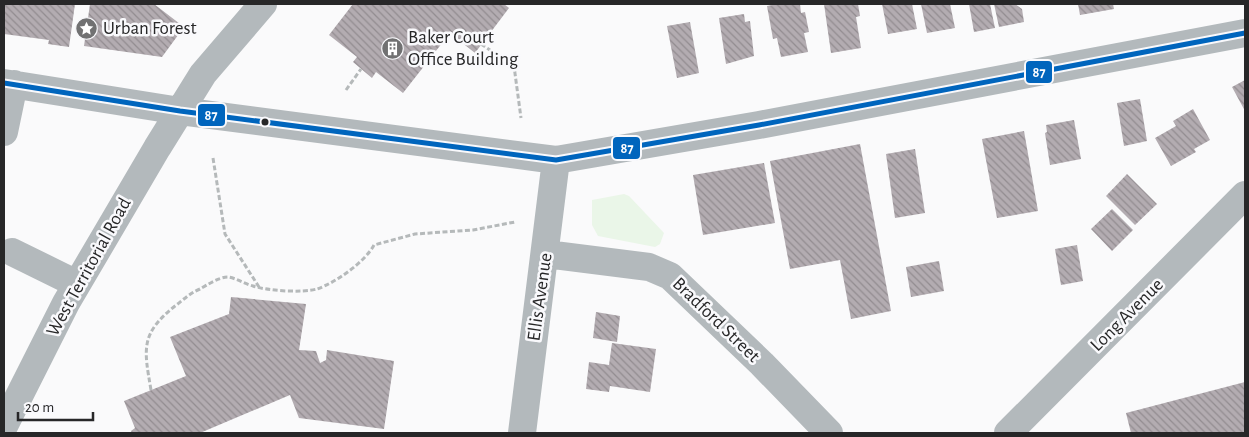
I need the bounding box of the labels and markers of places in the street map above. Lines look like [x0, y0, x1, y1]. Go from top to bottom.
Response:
place icon: Urban Forest [75, 16, 99, 40]
place label: Urban Forest [103, 19, 197, 38]
place label: Baker Court Office Building [408, 28, 519, 69]
building icon: Baker Court Office Building [380, 36, 404, 60]
unlabelled marker [260, 117, 270, 127]

